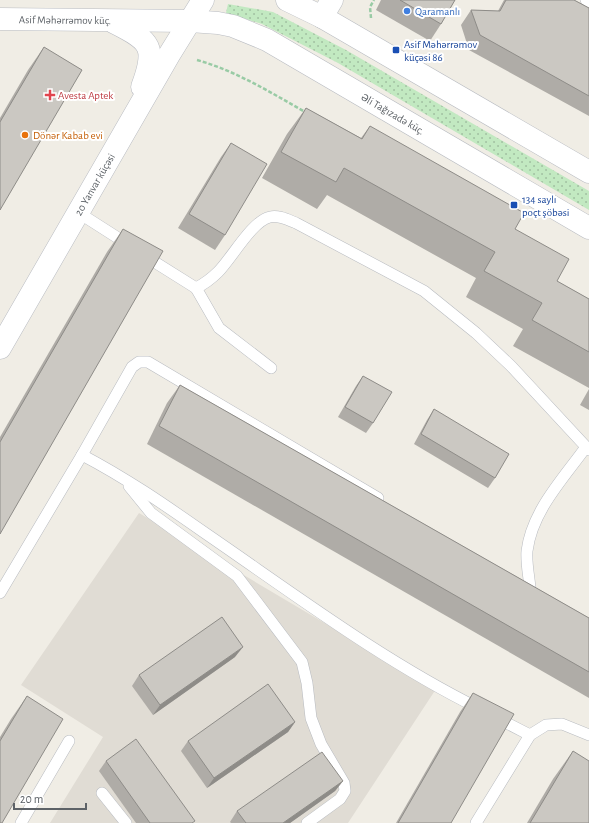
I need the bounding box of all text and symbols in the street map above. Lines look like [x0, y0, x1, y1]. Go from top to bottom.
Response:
marker: Qaramanlı [402, 6, 412, 16]
place label: Qaramanlı [415, 6, 460, 17]
street label: Asif Məhərrəmov küç. [19, 14, 111, 26]
place label: Asif Məhərrəmov küçəsi 86 [404, 39, 478, 63]
marker: Asif Məhərrəmov küçəsi 86 [391, 45, 401, 55]
marker: Avesta Aptek [45, 90, 55, 100]
place label: Avesta Aptek [58, 90, 113, 101]
street label: Əli Tağızadə küç. [359, 91, 426, 136]
marker: Dönər Kabab evi [20, 130, 30, 140]
place label: Dönər Kabab evi [33, 130, 103, 141]
street label: 20 Yanvar küçəsi [72, 151, 117, 217]
place label: 134 saylı poçt şöbəsi [522, 194, 570, 218]
marker: 134 saylı poçt şöbəsi [509, 200, 519, 210]
scale bar [14, 785, 86, 811]
text: 20 m [20, 793, 43, 805]

